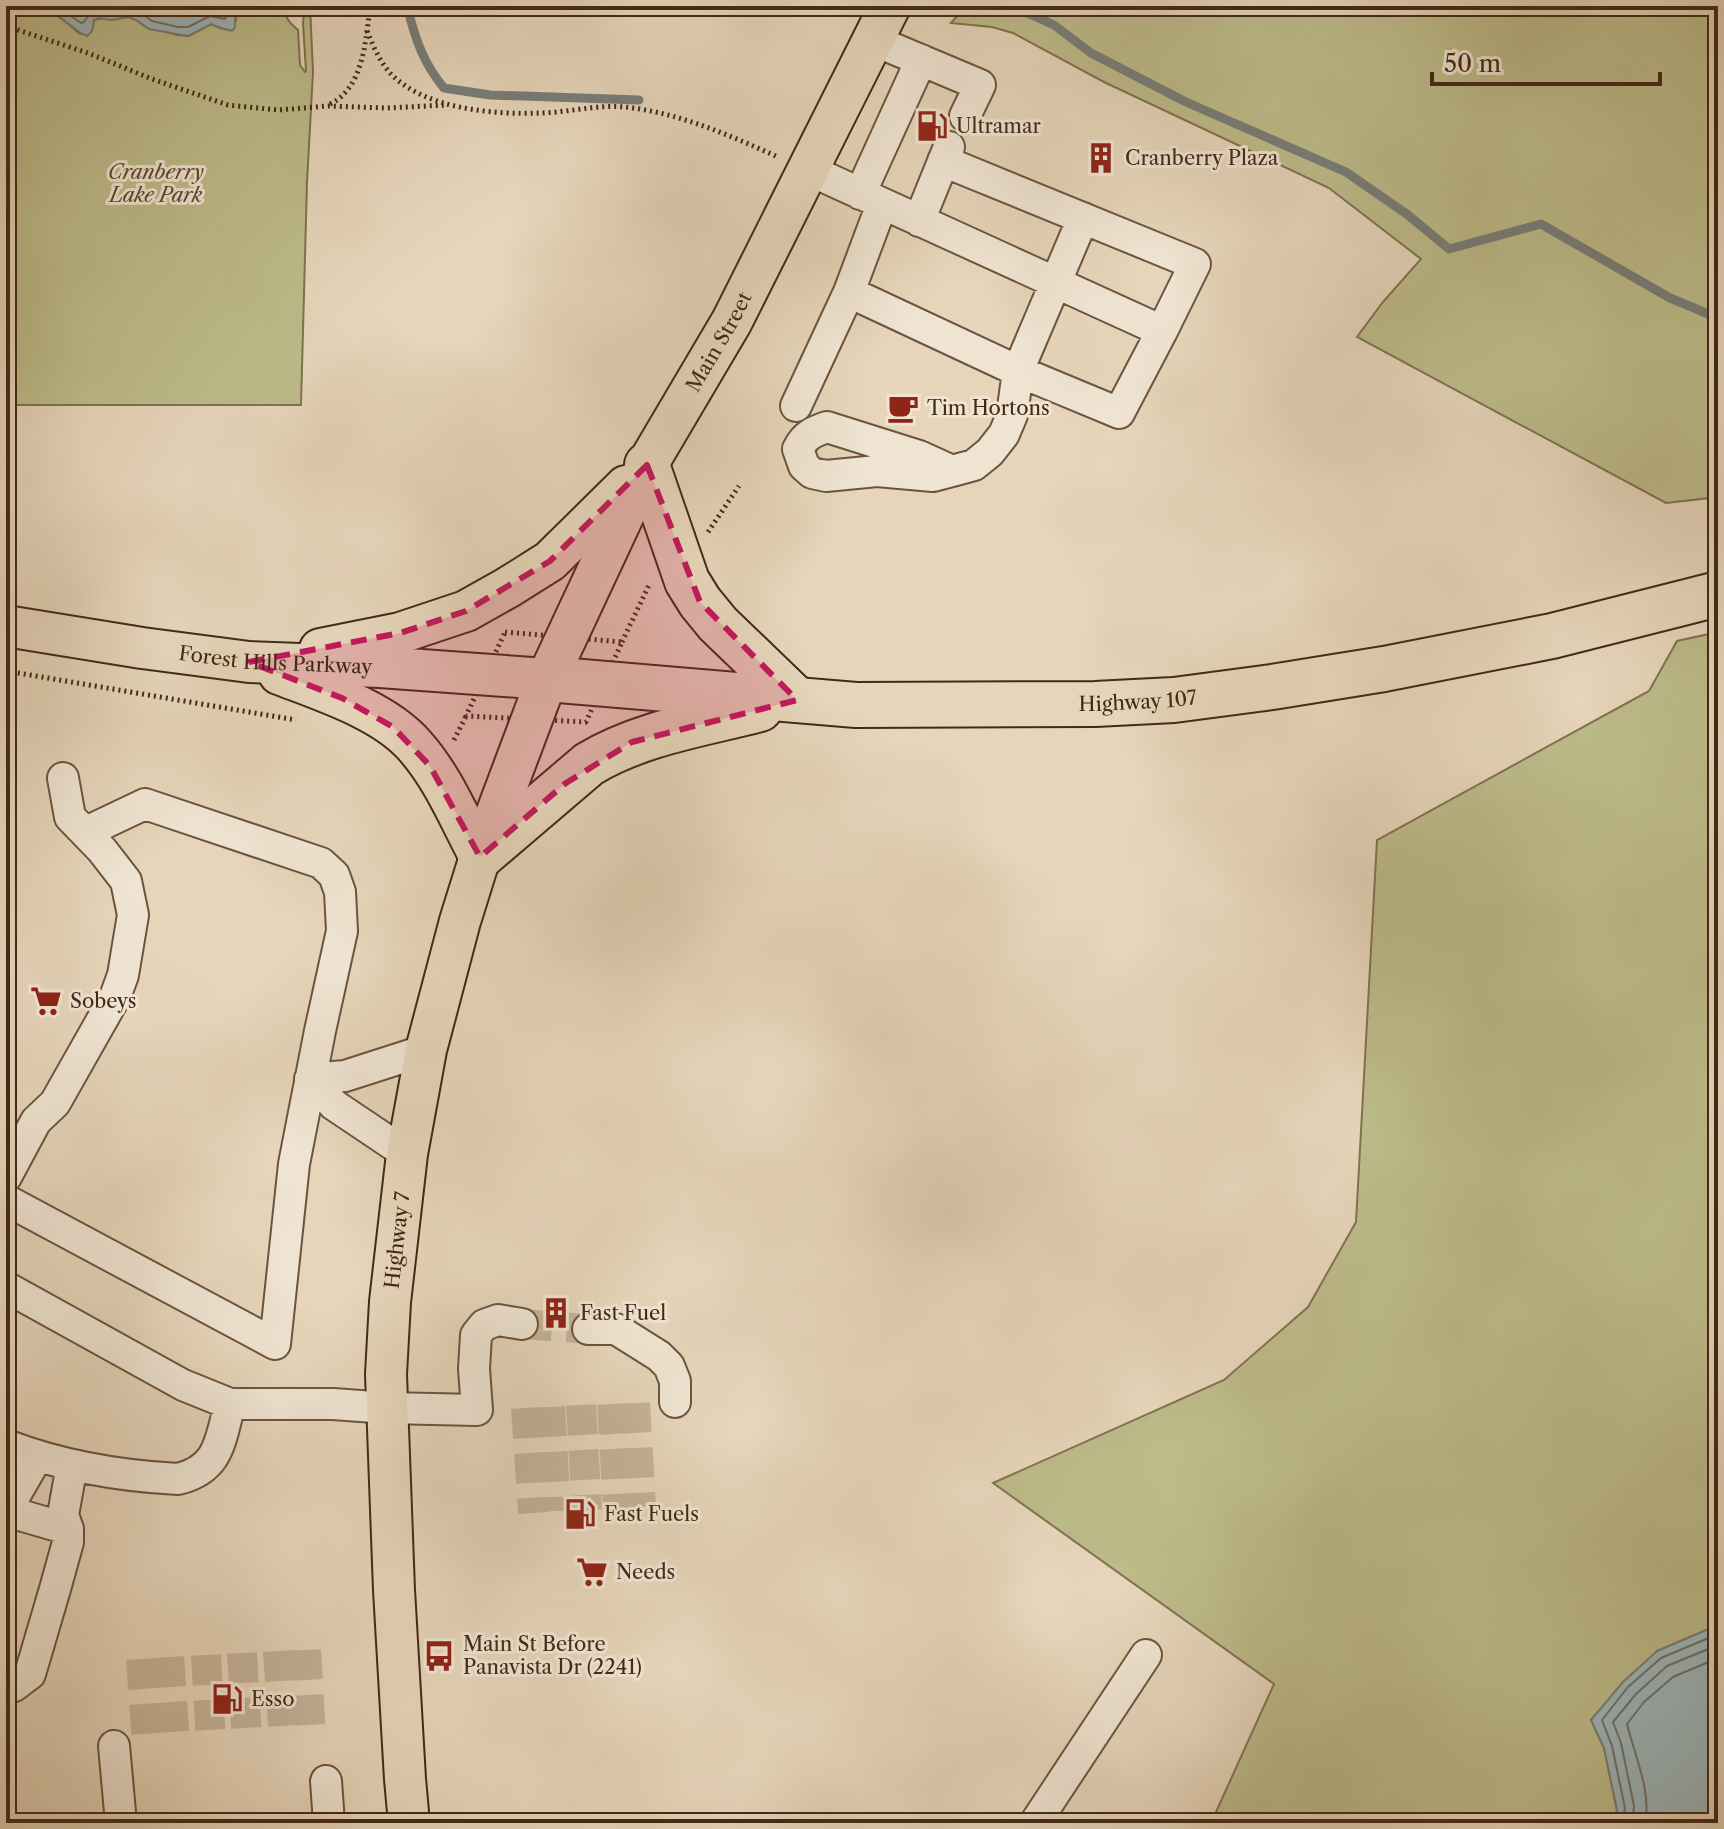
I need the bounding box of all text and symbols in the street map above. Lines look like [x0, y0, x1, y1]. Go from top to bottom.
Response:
scale bar [1432, 36, 1660, 86]
text: 50 m [1444, 49, 1501, 78]
fuel station icon: Ultramar [915, 109, 949, 143]
place label: Ultramar [956, 114, 1041, 138]
building icon: Cranberry Plaza [1084, 141, 1118, 175]
place label: Cranberry Plaza [1125, 146, 1279, 170]
park label: Cranberry Lake Park [108, 160, 204, 207]
street label: Main Street [681, 288, 757, 396]
cafe icon: Tim Hortons [886, 391, 920, 425]
place label: Tim Hortons [927, 396, 1050, 420]
street label: Forest Hills Parkway [177, 641, 374, 679]
street label: Highway 107 [1079, 685, 1199, 716]
supermarket icon: Sobeys [29, 984, 63, 1018]
place label: Sobeys [70, 989, 137, 1013]
street label: Highway 7 [380, 1190, 415, 1290]
building icon: Fast Fuel [539, 1296, 573, 1330]
place label: Fast Fuel [580, 1301, 666, 1325]
fuel station icon: Fast Fuels [563, 1497, 597, 1531]
place label: Fast Fuels [604, 1502, 699, 1526]
supermarket icon: Needs [575, 1555, 609, 1589]
place label: Needs [616, 1560, 675, 1584]
place label: Main St Before Panavista Dr (2241) [463, 1632, 642, 1679]
bus stop icon: Main St Before Panavista Dr (2241) [422, 1639, 456, 1673]
fuel station icon: Esso [210, 1682, 244, 1716]
place label: Esso [251, 1687, 294, 1711]

